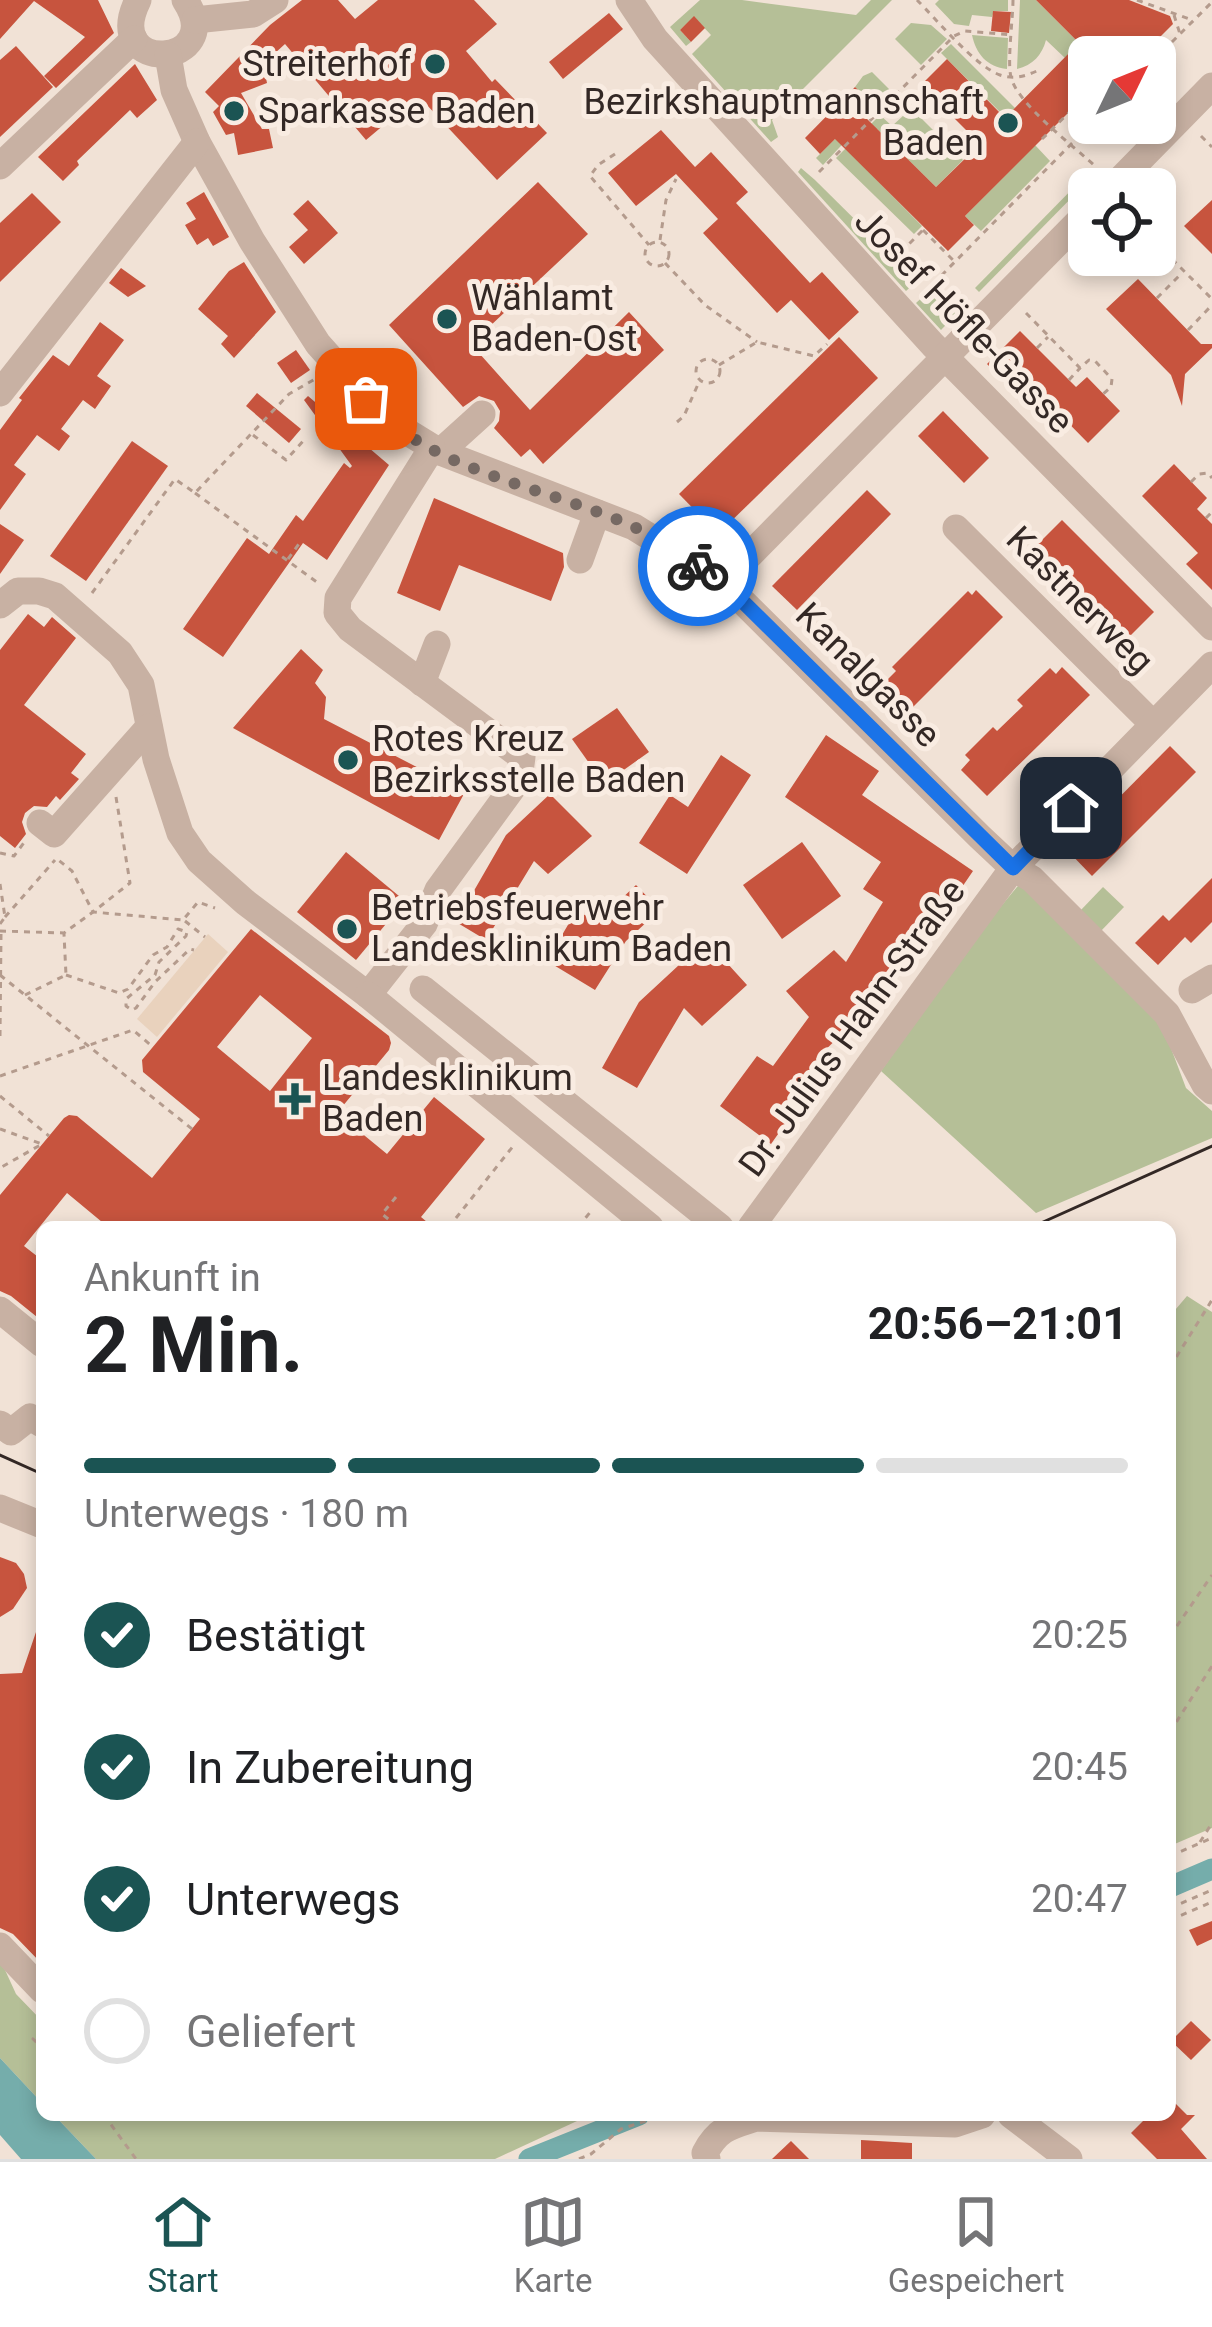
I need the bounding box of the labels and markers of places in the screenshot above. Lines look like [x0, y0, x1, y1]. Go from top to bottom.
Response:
place label: Streiterhof [242, 43, 411, 85]
marker: Streiterhof [422, 51, 448, 77]
place label: Bezirkshauptmannschaft Baden [584, 81, 984, 164]
place label: Sparkasse Baden [258, 90, 536, 132]
marker: Sparkasse Baden [221, 98, 247, 124]
marker: Bezirkshauptmannschaft Baden [995, 110, 1021, 136]
place label: Wählamt Baden-Ost [471, 277, 637, 360]
marker: Wählamt Baden-Ost [434, 306, 460, 332]
pin [315, 348, 417, 450]
place label: Rotes Kreuz Bezirksstelle Baden [372, 718, 685, 801]
marker: Rotes Kreuz Bezirksstelle Baden [335, 747, 361, 773]
pin [1020, 757, 1122, 859]
place label: Betriebsfeuerwehr Landesklinikum Baden [371, 887, 732, 970]
marker: Betriebsfeuerwehr Landesklinikum Baden [334, 916, 360, 942]
place label: Landesklinikum Baden [322, 1057, 573, 1140]
marker: Landesklinikum Baden [279, 1083, 311, 1115]

